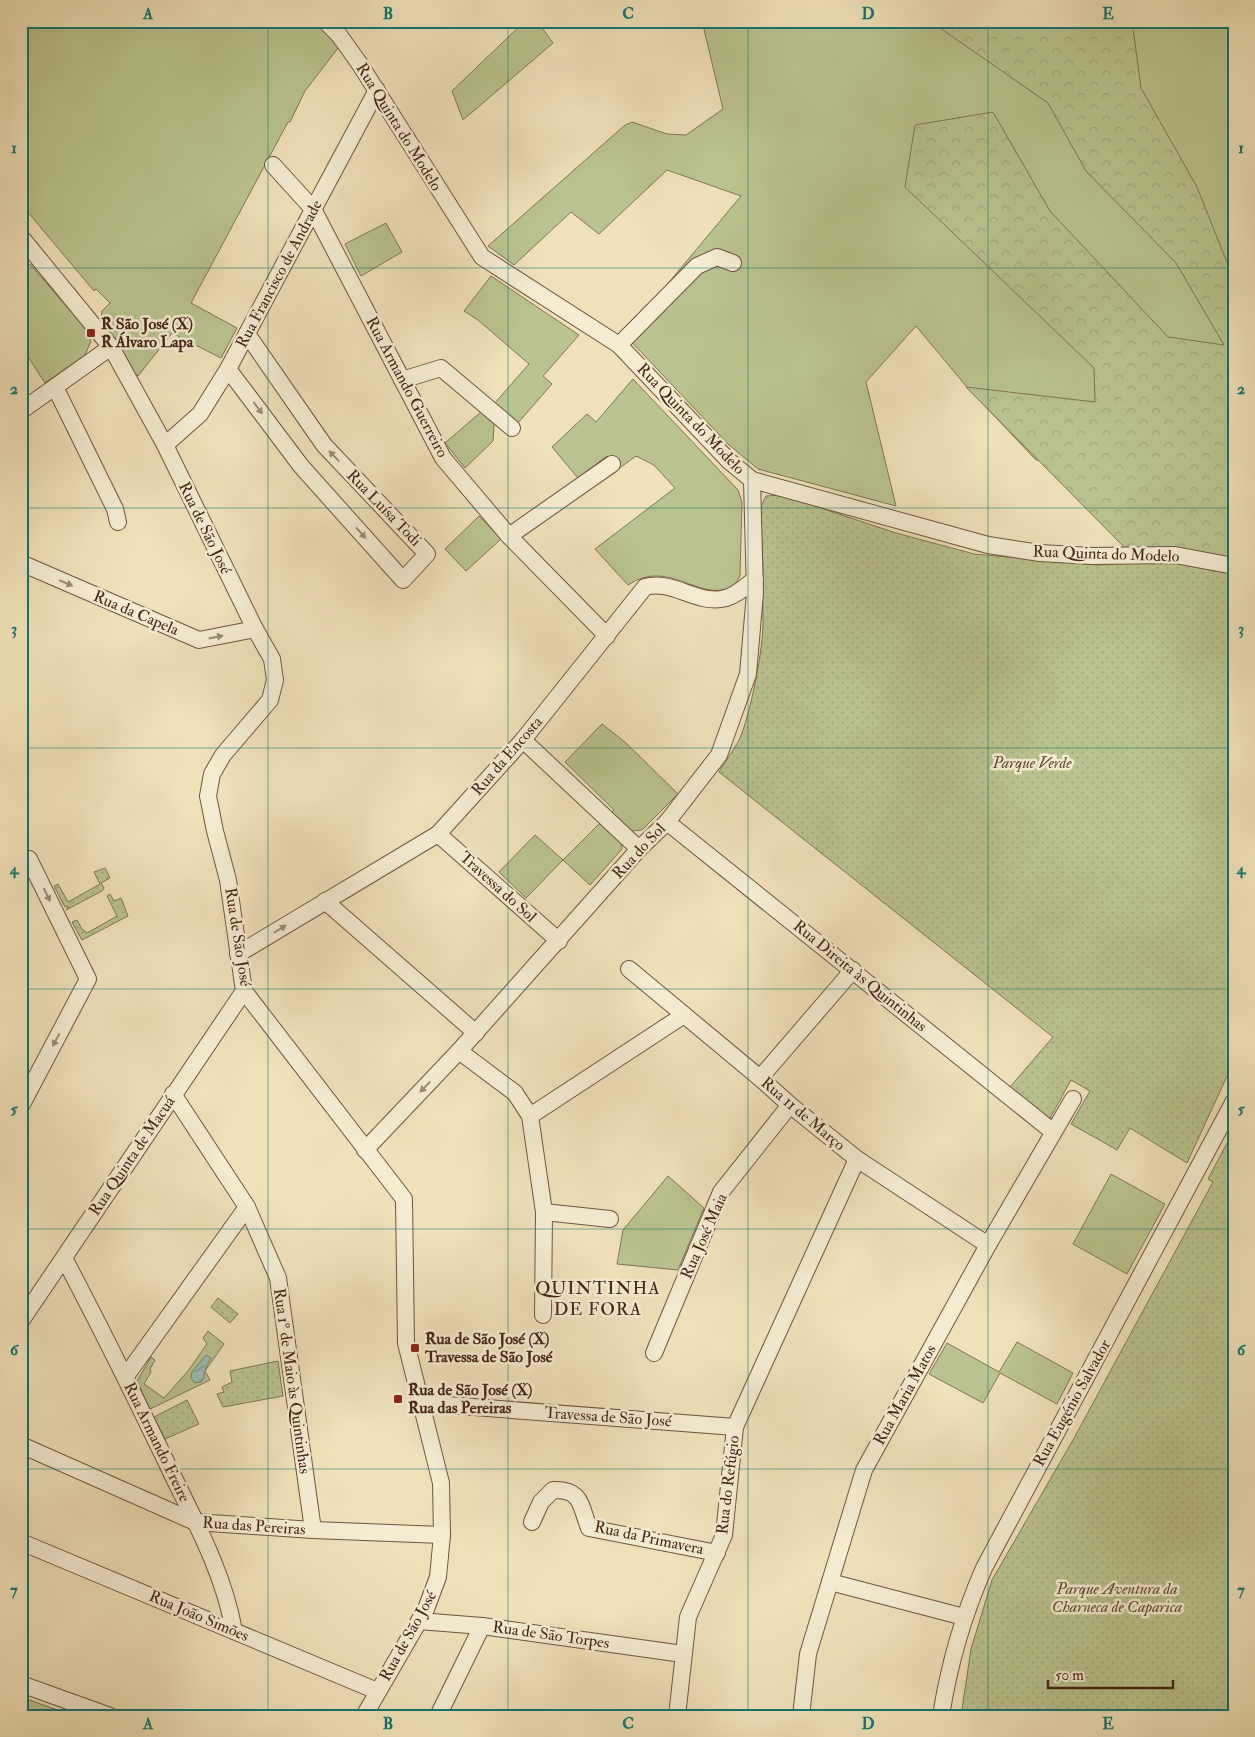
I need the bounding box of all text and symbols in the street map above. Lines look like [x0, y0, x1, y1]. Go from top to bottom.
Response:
text: A [142, 4, 154, 24]
text: B [383, 4, 393, 24]
text: C [622, 4, 634, 24]
text: D [861, 4, 875, 24]
text: E [1102, 4, 1114, 24]
street label: Rua Quinta do Modelo [352, 59, 447, 195]
text: 1 [11, 138, 17, 158]
text: 1 [1238, 138, 1244, 158]
street label: Rua Francisco de Andrade [231, 196, 327, 351]
street label: Rua Armando Guerreiro [361, 313, 453, 461]
place label: R São José (X) R Álvaro Lapa [101, 314, 194, 353]
marker: R São José (X) R Álvaro Lapa [85, 327, 97, 339]
street label: Rua Quinta do Modelo [633, 359, 749, 479]
text: 2 [10, 379, 18, 399]
text: 2 [1237, 379, 1245, 399]
one-way arrow [252, 401, 263, 414]
one-way arrow [328, 451, 340, 463]
street label: Rua Luísa Todi [343, 466, 425, 550]
street label: Rua de São José [173, 479, 236, 578]
one-way arrow [356, 527, 367, 540]
street label: Rua Quinta do Modelo [1032, 541, 1180, 567]
one-way arrow [59, 579, 73, 587]
street label: Rua da Capela [90, 586, 182, 641]
text: 3 [11, 619, 17, 639]
text: 3 [1238, 619, 1244, 639]
one-way arrow [209, 632, 225, 640]
street label: Rua da Encosta [467, 712, 547, 800]
park label: Parque Verde [991, 753, 1072, 773]
street label: Rua do Sol [608, 819, 670, 883]
street label: Travessa do Sol [455, 847, 541, 927]
text: 4 [9, 859, 20, 879]
text: 4 [1236, 859, 1247, 879]
street label: Rua de São José [219, 886, 256, 988]
one-way arrow [43, 888, 51, 902]
street label: Rua Direita às Quintinhas [789, 916, 931, 1036]
one-way arrow [273, 924, 286, 933]
one-way arrow [52, 1033, 60, 1048]
street label: Rua 11 de Março [757, 1073, 850, 1155]
one-way arrow [419, 1080, 431, 1092]
street label: Rua Quinta de Macuá [85, 1092, 180, 1220]
text: 5 [10, 1099, 18, 1119]
text: 5 [1237, 1099, 1245, 1119]
street label: Rua José Maia [676, 1190, 733, 1282]
district label: QUINTINHA DE FORA [535, 1277, 661, 1321]
street label: Rua 1º de Maio às Quintinhas [269, 1287, 315, 1475]
place label: Rua de São José (X) Travessa de São José [424, 1329, 554, 1368]
street label: Rua Eugénio Salvador [1029, 1336, 1115, 1470]
text: 6 [10, 1340, 20, 1360]
text: 6 [1237, 1340, 1247, 1360]
street label: Rua Maria Matos [869, 1341, 941, 1449]
marker: Rua de São José (X) Travessa de São José [409, 1342, 421, 1354]
street label: Rua Armando Freire [119, 1379, 195, 1505]
place label: Rua de São José (X) Rua das Pereiras [408, 1380, 533, 1418]
marker: Rua de São José (X) Rua das Pereiras [392, 1393, 404, 1405]
street label: Travessa de São José [544, 1403, 673, 1432]
street label: Rua do Refúgio [712, 1434, 744, 1536]
street label: Rua das Pereiras [202, 1512, 306, 1540]
street label: Rua da Primavera [592, 1517, 706, 1559]
park label: Parque Aventura da Charneca de Caparica [1052, 1579, 1182, 1617]
text: 7 [10, 1580, 18, 1600]
text: 7 [1237, 1580, 1245, 1600]
street label: Rua João Simões [146, 1586, 252, 1647]
street label: Rua de São José [375, 1587, 442, 1685]
street label: Rua de São Torpes [491, 1617, 611, 1654]
scale bar [1048, 1657, 1172, 1689]
text: 50 m [1055, 1666, 1084, 1685]
text: A [142, 1714, 154, 1734]
text: B [383, 1714, 393, 1734]
text: C [622, 1714, 634, 1734]
text: D [861, 1714, 875, 1734]
text: E [1102, 1714, 1114, 1734]

